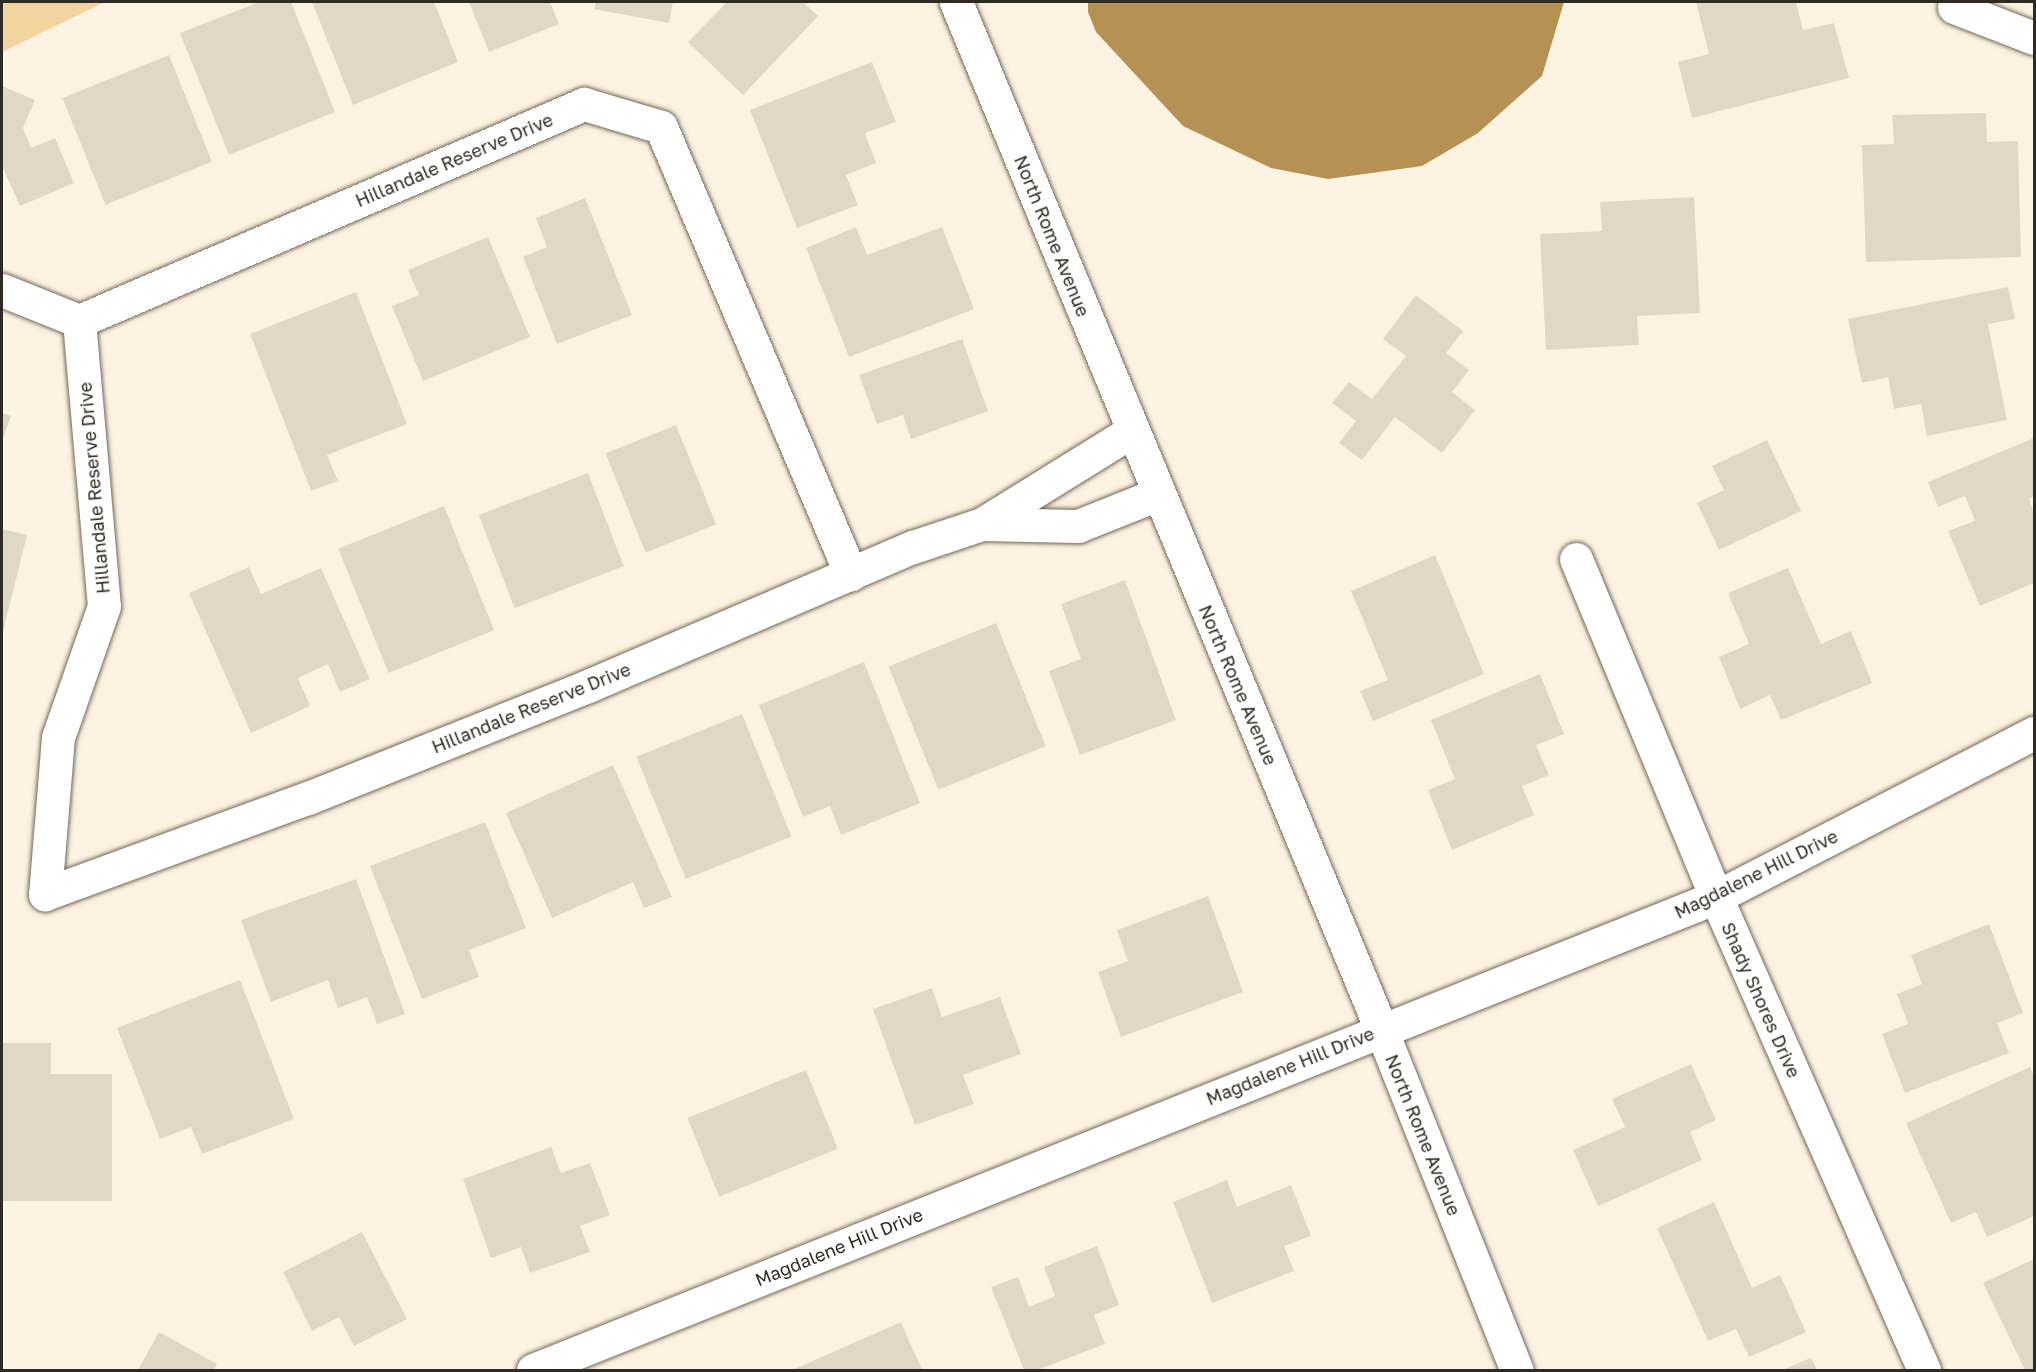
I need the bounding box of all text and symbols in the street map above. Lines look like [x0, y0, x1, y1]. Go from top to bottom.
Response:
street label: Hillandale Reserve Drive [352, 109, 556, 211]
street label: North Rome Avenue [1010, 152, 1094, 320]
street label: Hillandale Reserve Drive [74, 381, 114, 595]
street label: North Rome Avenue [1194, 602, 1282, 768]
street label: Hillandale Reserve Drive [429, 658, 633, 758]
street label: Magdalene Hill Drive [1671, 825, 1841, 923]
street label: Shady Shores Drive [1717, 919, 1805, 1081]
street label: Magdalene Hill Drive [1203, 1022, 1377, 1110]
street label: North Rome Avenue [1381, 1051, 1465, 1219]
street label: Magdalene Hill Drive [752, 1203, 926, 1291]

